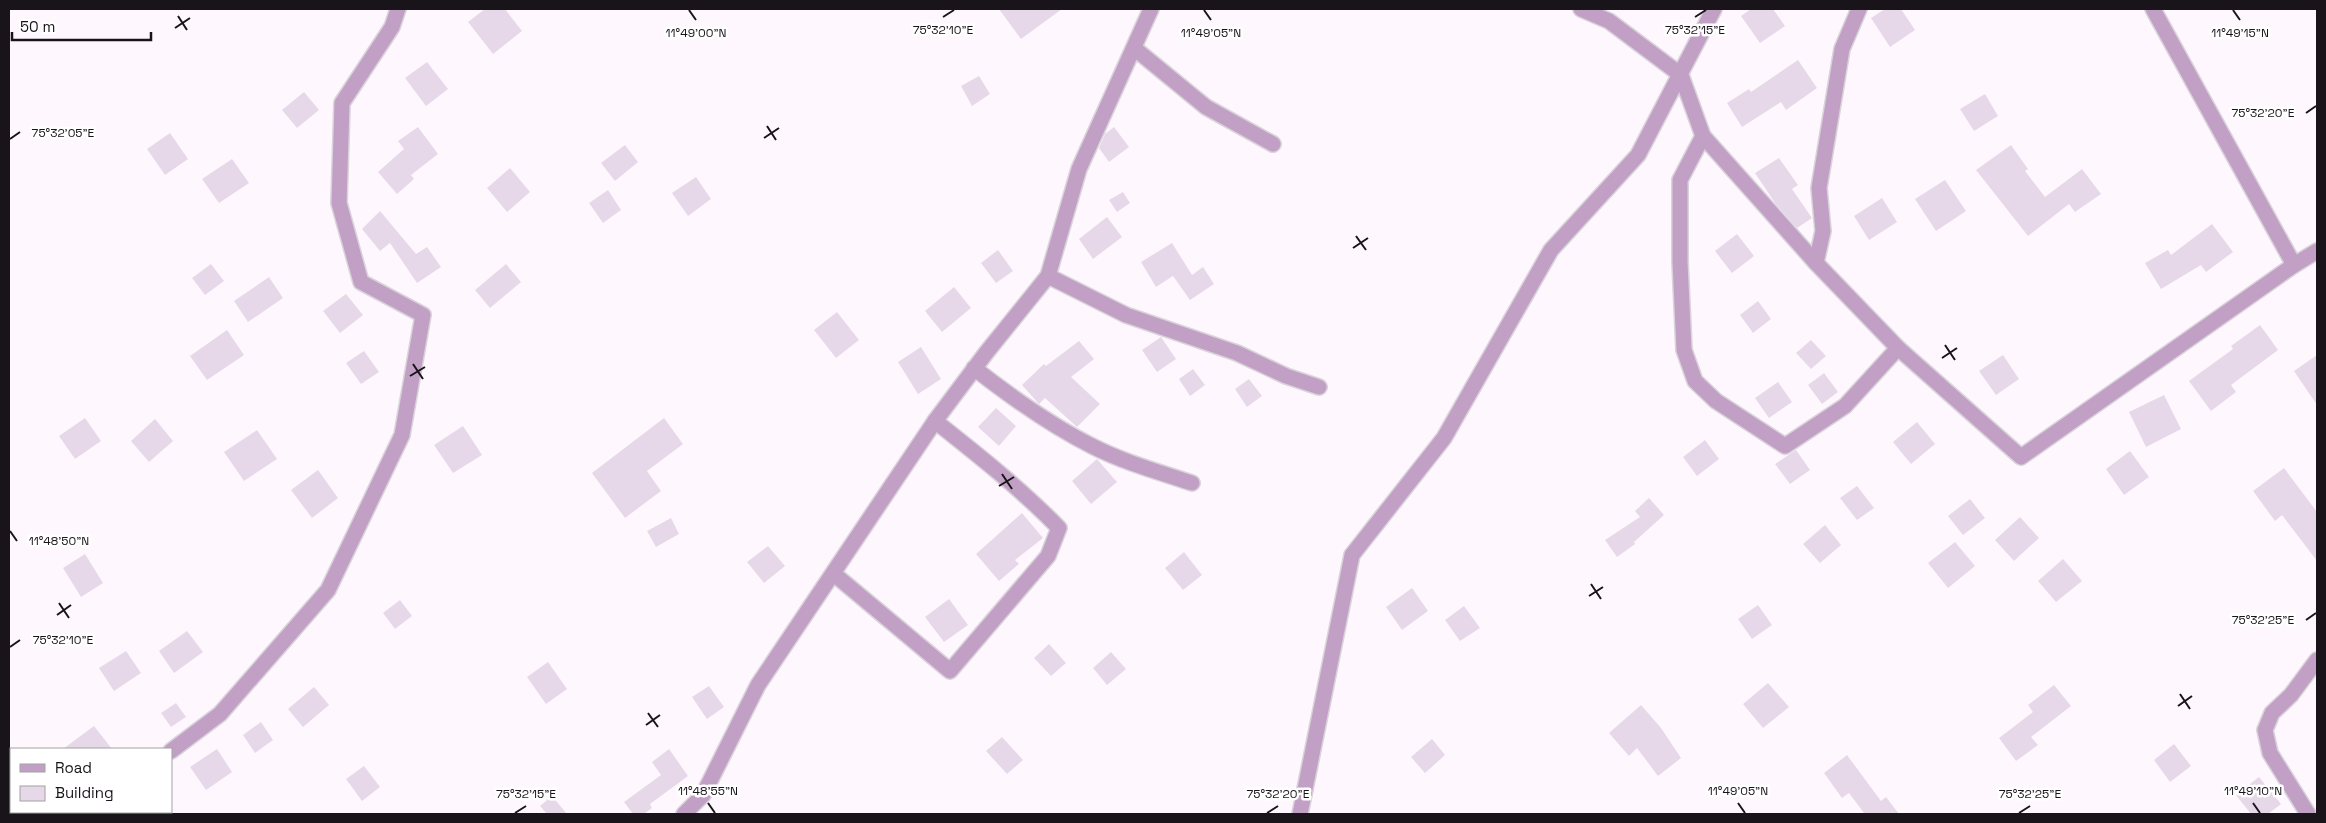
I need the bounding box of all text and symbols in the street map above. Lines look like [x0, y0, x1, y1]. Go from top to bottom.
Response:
scale bar [12, 10, 151, 42]
text: 50 m [20, 17, 55, 36]
text: 75°32'10"E [913, 22, 974, 38]
text: 75°32'15"E [1665, 22, 1725, 38]
text: 11°49'00"N [666, 25, 726, 41]
text: 11°49'05"N [1181, 25, 1241, 41]
text: 11°49'15"N [2211, 25, 2269, 41]
text: 75°32'20"E [2232, 105, 2295, 121]
text: 75°32'05"E [32, 125, 95, 141]
text: 11°48'50"N [29, 533, 89, 549]
text: 75°32'25"E [2232, 612, 2294, 628]
text: 75°32'10"E [33, 632, 94, 648]
legend [10, 748, 172, 813]
text: Road [55, 758, 92, 777]
text: Building [55, 783, 114, 802]
text: 11°48'55"N [678, 783, 738, 799]
text: 11°49'05"N [1708, 783, 1768, 799]
text: 11°49'10"N [2224, 783, 2282, 799]
text: 75°32'15"E [496, 786, 556, 802]
text: 75°32'20"E [1247, 786, 1310, 802]
text: 75°32'25"E [1999, 786, 2061, 802]

